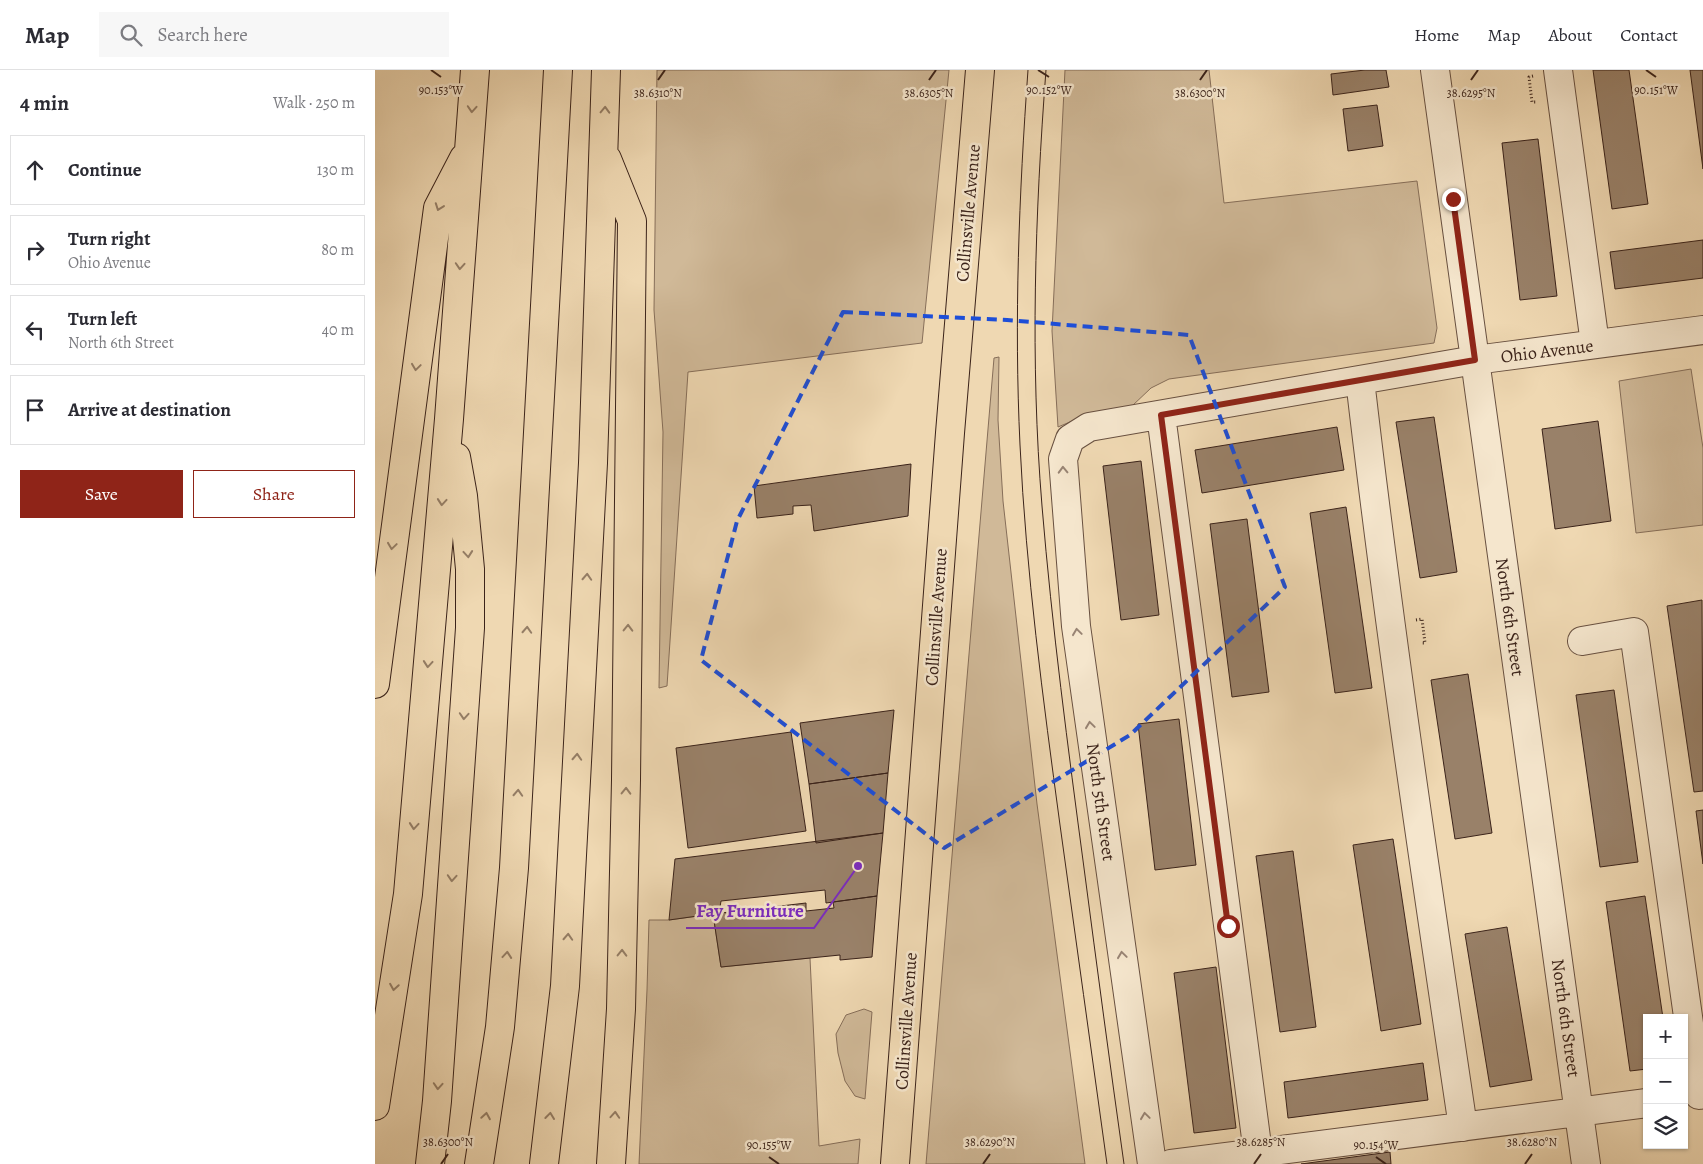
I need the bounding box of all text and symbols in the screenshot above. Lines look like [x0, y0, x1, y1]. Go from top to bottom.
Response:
search box [99, 12, 449, 57]
text: Map [25, 19, 69, 51]
icon: search [117, 21, 145, 49]
text: Search here [157, 22, 248, 48]
text: Home [1414, 23, 1459, 47]
text: Map [1487, 23, 1520, 47]
text: About [1548, 23, 1592, 47]
text: Contact [1620, 23, 1678, 47]
text: 90.153°W [419, 82, 464, 98]
text: 90.152°W [1026, 82, 1072, 98]
text: 90.151°W [1634, 82, 1679, 98]
text: 38.6310°N [634, 85, 682, 101]
text: 38.6305°N [905, 85, 954, 101]
text: 38.6300°N [1175, 85, 1225, 101]
text: 38.6295°N [1447, 85, 1496, 101]
text: 4 min [20, 89, 69, 117]
text: Walk · 250 m [273, 92, 355, 114]
one-way arrow [466, 105, 477, 113]
one-way arrow [599, 106, 610, 114]
street label: Collinsville Avenue [950, 143, 986, 283]
icon: ahead [21, 156, 49, 184]
text: Continue [68, 157, 142, 183]
text: 130 m [317, 159, 354, 181]
route end [1442, 188, 1465, 211]
one-way arrow [435, 202, 445, 211]
text: Turn right [68, 226, 150, 252]
icon: right [21, 236, 49, 264]
text: 80 m [321, 239, 354, 261]
text: Ohio Avenue [68, 252, 151, 274]
one-way arrow [455, 262, 466, 270]
text: Turn left [68, 306, 137, 332]
icon: left [21, 316, 49, 344]
text: 40 m [322, 319, 354, 341]
text: North 6th Street [68, 332, 174, 354]
street label: Ohio Avenue [1499, 333, 1595, 369]
one-way arrow [411, 364, 422, 372]
icon: arrive [21, 396, 49, 424]
text: Arrive at destination [68, 397, 231, 423]
one-way arrow [1058, 466, 1068, 474]
button: Save [20, 470, 183, 518]
button: Share [193, 470, 355, 518]
one-way arrow [437, 498, 448, 506]
one-way arrow [388, 541, 398, 550]
street label: Collinsville Avenue [919, 547, 953, 687]
one-way arrow [462, 550, 473, 558]
street label: North 6th Street [1490, 556, 1530, 678]
one-way arrow [581, 573, 592, 581]
one-way arrow [623, 624, 633, 632]
one-way arrow [522, 626, 533, 634]
one-way arrow [1072, 628, 1083, 636]
one-way arrow [423, 660, 434, 668]
one-way arrow [458, 712, 469, 720]
one-way arrow [1086, 720, 1096, 729]
street label: North 5th Street [1081, 742, 1121, 862]
one-way arrow [572, 753, 583, 761]
one-way arrow [621, 786, 631, 794]
one-way arrow [513, 788, 524, 796]
one-way arrow [409, 822, 420, 830]
one-way arrow [447, 874, 458, 882]
callout: Fay Furniture [686, 894, 814, 928]
text: Fay Furniture [696, 898, 804, 924]
route start [1217, 915, 1240, 938]
one-way arrow [562, 932, 573, 940]
one-way arrow [617, 949, 628, 957]
one-way arrow [501, 950, 512, 958]
street label: Collinsville Avenue [889, 951, 923, 1091]
one-way arrow [1118, 951, 1128, 959]
street label: North 6th Street [1546, 957, 1586, 1079]
one-way arrow [389, 983, 399, 991]
map controls [1643, 1014, 1688, 1149]
button: + [1643, 1014, 1688, 1059]
button: − [1643, 1059, 1688, 1104]
one-way arrow [432, 1083, 443, 1091]
button: layers [1643, 1104, 1688, 1149]
one-way arrow [481, 1111, 491, 1120]
one-way arrow [544, 1111, 555, 1119]
one-way arrow [609, 1111, 620, 1119]
one-way arrow [1141, 1111, 1151, 1120]
text: 38.6300°N [423, 1134, 473, 1150]
text: 38.6290°N [965, 1134, 1015, 1150]
text: 38.6285°N [1237, 1134, 1286, 1150]
text: 38.6280°N [1507, 1134, 1557, 1150]
text: 90.155°W [747, 1137, 792, 1153]
text: 90.154°W [1353, 1137, 1399, 1153]

